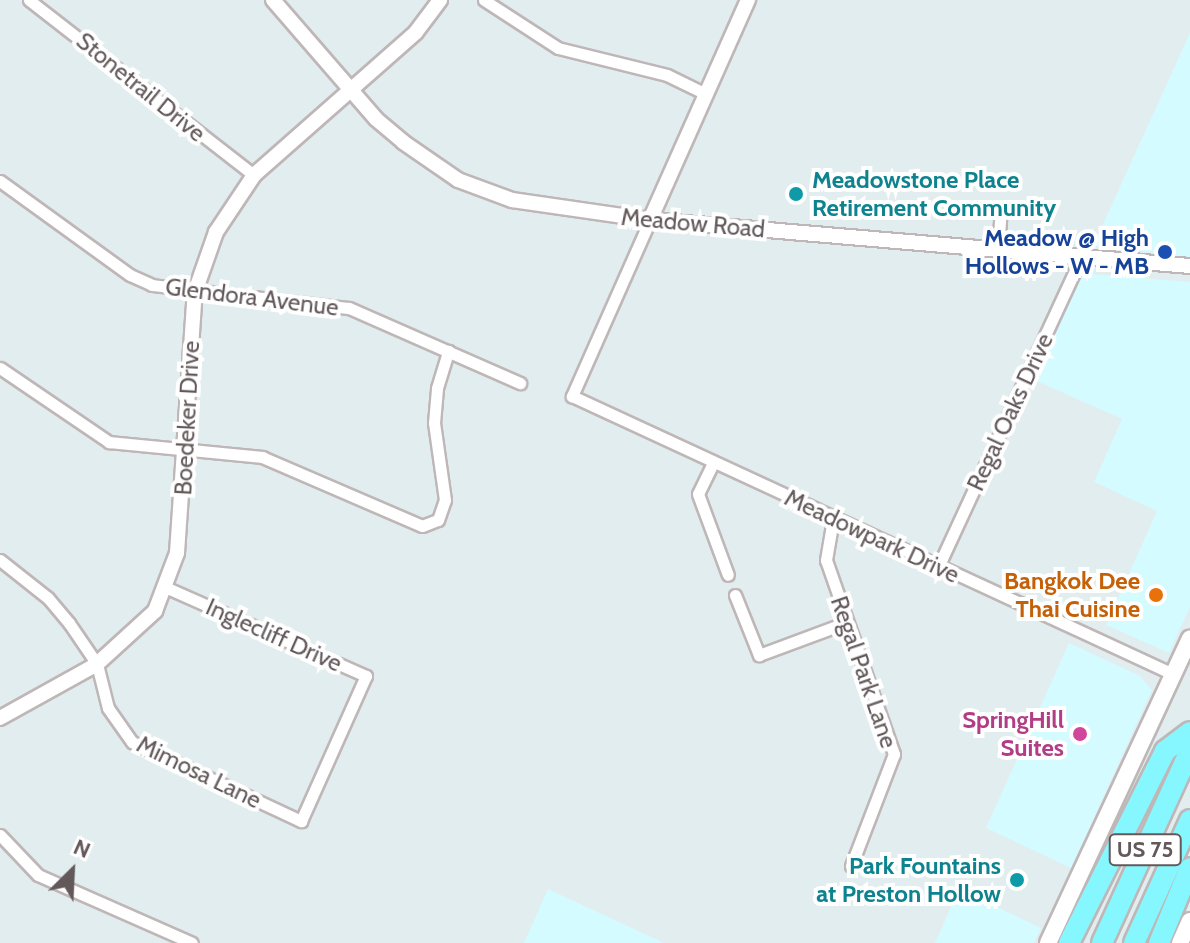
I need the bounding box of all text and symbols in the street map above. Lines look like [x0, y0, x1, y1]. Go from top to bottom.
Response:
street label: Stonetrail Drive [71, 26, 211, 148]
place label: Meadowstone Place Retirement Community [812, 166, 1056, 222]
marker: Meadowstone Place Retirement Community [787, 185, 805, 203]
street label: Meadow Road [620, 202, 766, 244]
place label: Meadow @ High Hollows - W - MB [965, 224, 1149, 280]
marker: Meadow @ High Hollows - W - MB [1156, 243, 1174, 261]
street label: Glendora Avenue [164, 272, 340, 322]
street label: Regal Oaks Drive [961, 329, 1059, 495]
street label: Boedeker Drive [169, 340, 205, 496]
street label: Meadowpark Drive [780, 483, 964, 589]
place label: Bangkok Dee Thai Cuisine [1004, 567, 1140, 623]
marker: Bangkok Dee Thai Cuisine [1147, 586, 1165, 604]
street label: Inglecliff Drive [202, 592, 346, 678]
street label: Regal Park Lane [825, 592, 903, 752]
place label: SpringHill Suites [962, 706, 1064, 762]
marker: SpringHill Suites [1071, 725, 1089, 743]
street label: Mimosa Lane [132, 730, 266, 814]
north arrow [32, 831, 112, 911]
road number: US 75 [1107, 832, 1183, 868]
text: N [69, 833, 95, 864]
place label: Park Fountains at Preston Hollow [816, 852, 1001, 908]
marker: Park Fountains at Preston Hollow [1008, 871, 1026, 889]

